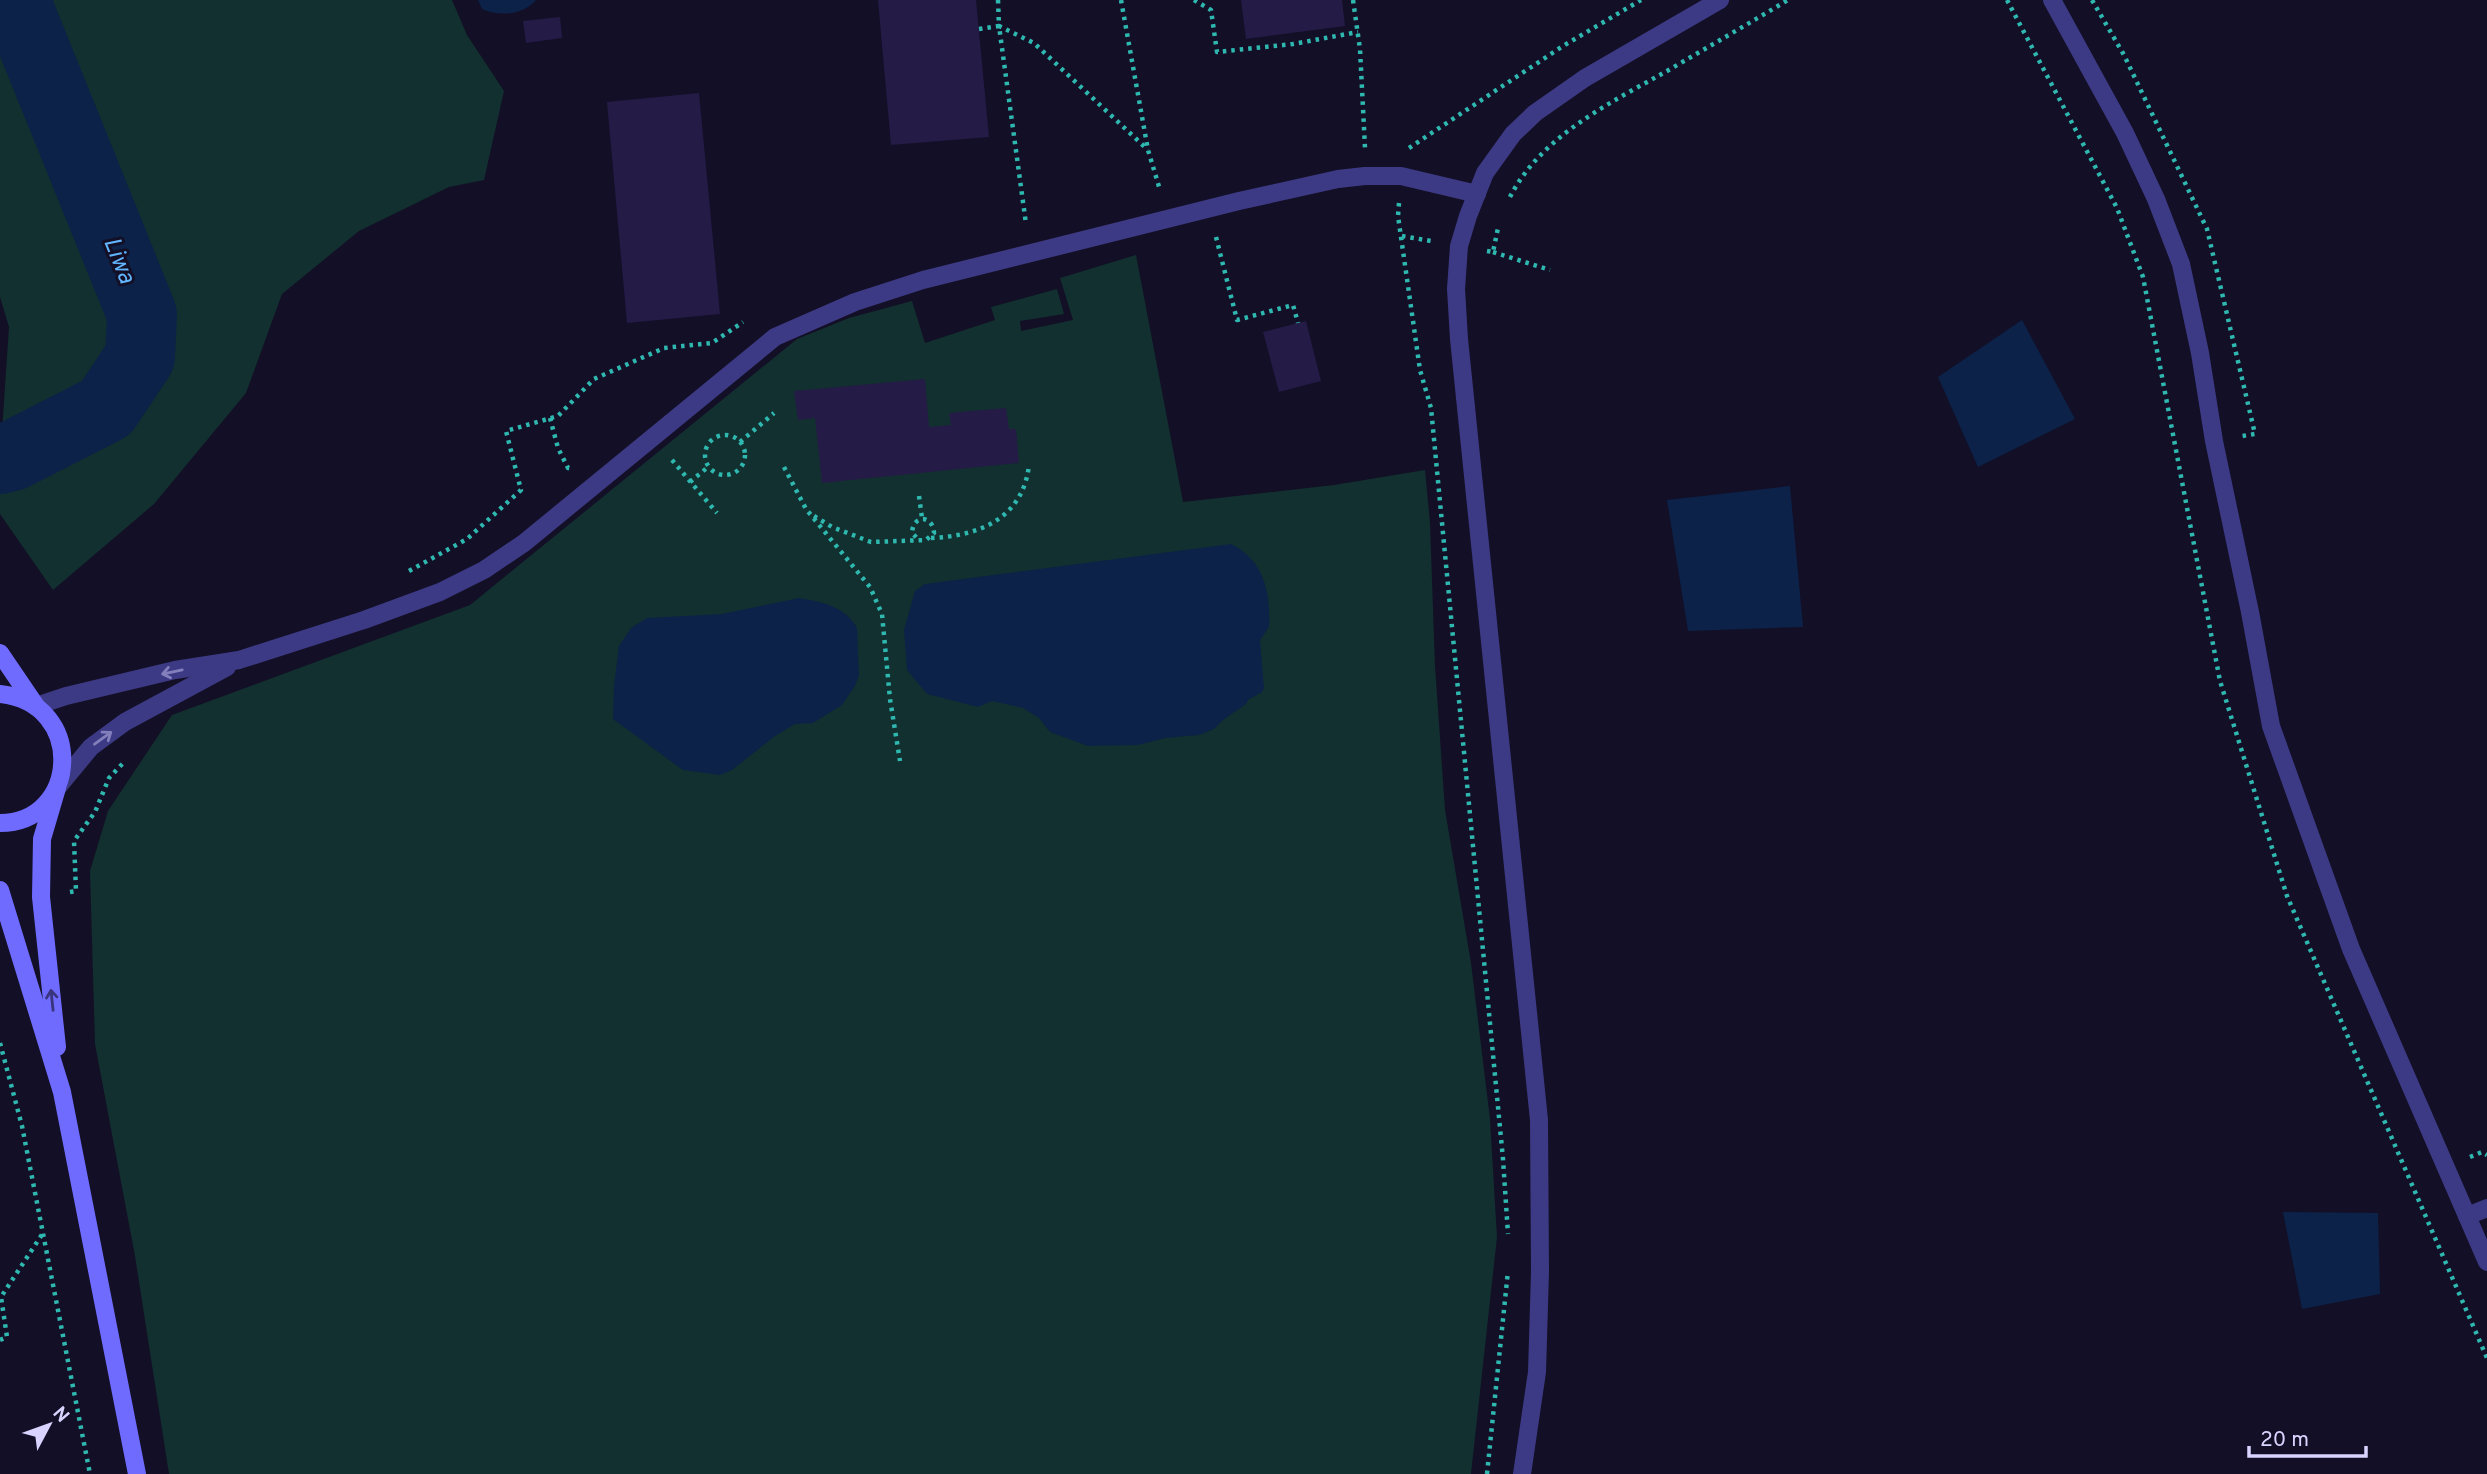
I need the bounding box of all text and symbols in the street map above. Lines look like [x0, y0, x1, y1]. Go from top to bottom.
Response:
water label: Liwa [95, 233, 141, 289]
one-way arrow [161, 665, 184, 679]
one-way arrow [93, 731, 112, 746]
one-way arrow [45, 989, 58, 1012]
north arrow [14, 1390, 84, 1460]
text: N [47, 1402, 74, 1428]
scale bar [2249, 1414, 2366, 1458]
text: 20 m [2260, 1427, 2309, 1454]

